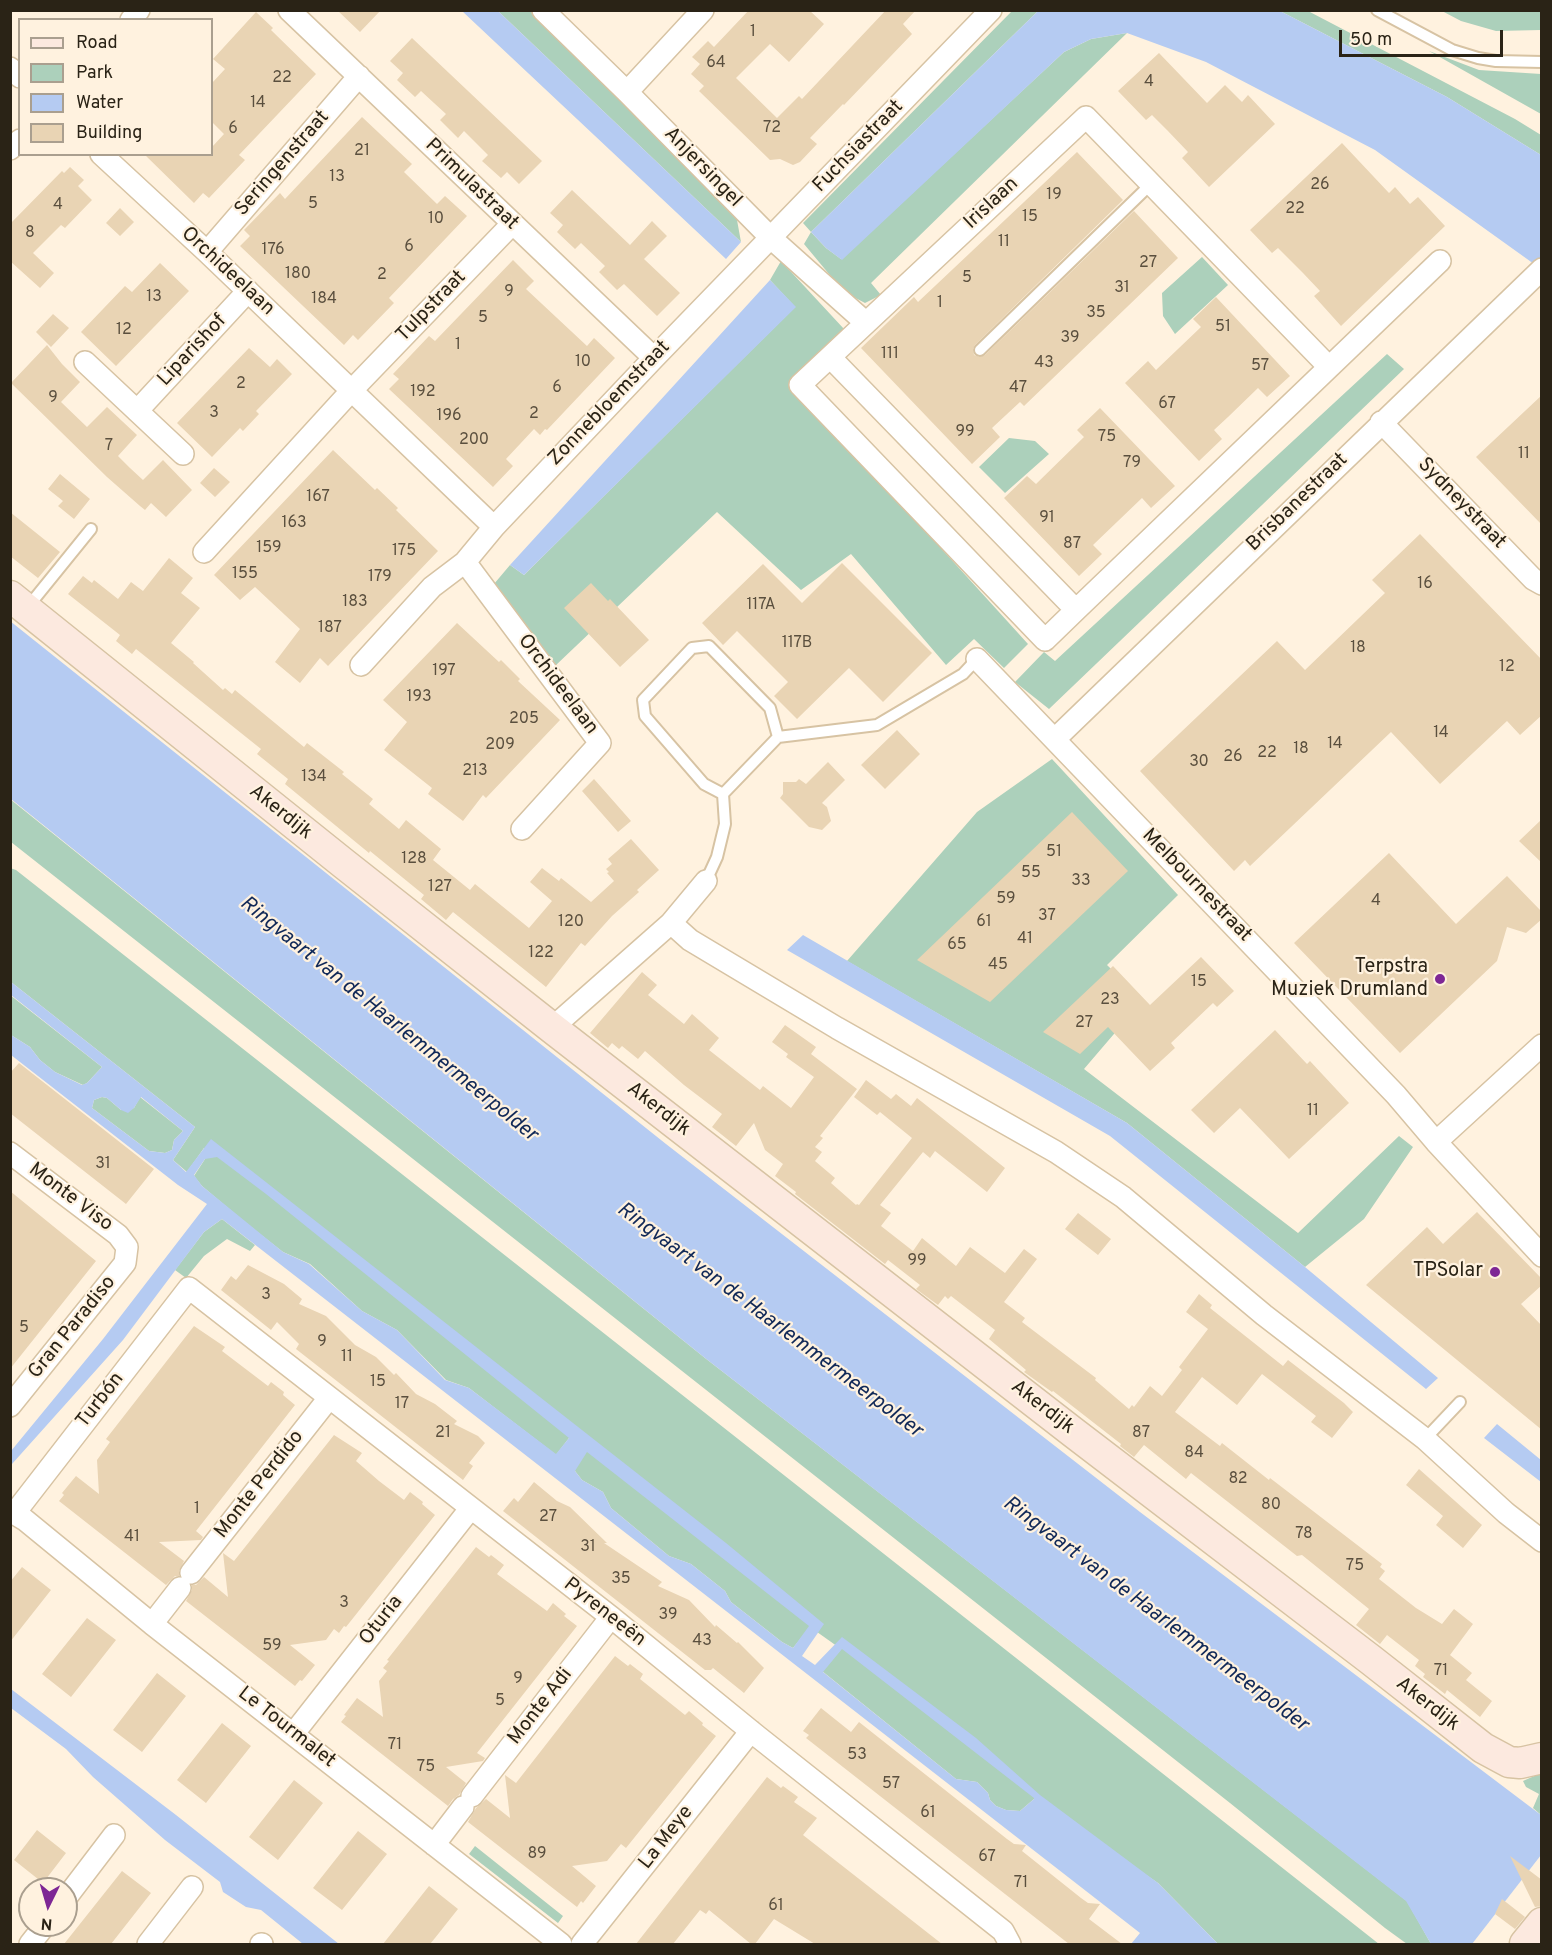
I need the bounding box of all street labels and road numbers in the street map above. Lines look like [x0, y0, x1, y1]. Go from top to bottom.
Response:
street label: Fuchsiastraat [809, 96, 909, 198]
street label: Seringenstraat [231, 106, 335, 222]
street label: Anjersingel [658, 123, 746, 213]
street label: Primulastraat [419, 134, 523, 236]
street label: Irislaan [960, 173, 1024, 235]
street label: Orchideelaan [175, 223, 279, 321]
street label: Tulpstraat [392, 266, 472, 348]
street label: Liparishof [154, 310, 232, 392]
street label: Zonnebloemstraat [544, 336, 676, 472]
street label: Brisbanestraat [1242, 449, 1354, 557]
street label: Sydneystraat [1412, 454, 1510, 554]
street label: Orchideelaan [512, 630, 602, 740]
street label: Akerdijk [244, 780, 316, 846]
street label: Melbournestraat [1136, 825, 1256, 947]
street label: Akerdijk [621, 1078, 695, 1142]
street label: Monte Viso [23, 1159, 117, 1237]
street label: Gran Paradiso [24, 1272, 122, 1384]
street label: Turbón [72, 1368, 130, 1434]
street label: Akerdijk [1005, 1376, 1079, 1440]
street label: Monte Perdido [210, 1426, 310, 1544]
street label: Pyreneeën [558, 1573, 650, 1653]
street label: Oturia [355, 1591, 409, 1651]
street label: Monte Adi [504, 1664, 578, 1750]
street label: Akerdijk [1390, 1673, 1464, 1737]
street label: Le Tourmalet [232, 1682, 340, 1774]
street label: La Meye [635, 1801, 699, 1875]

